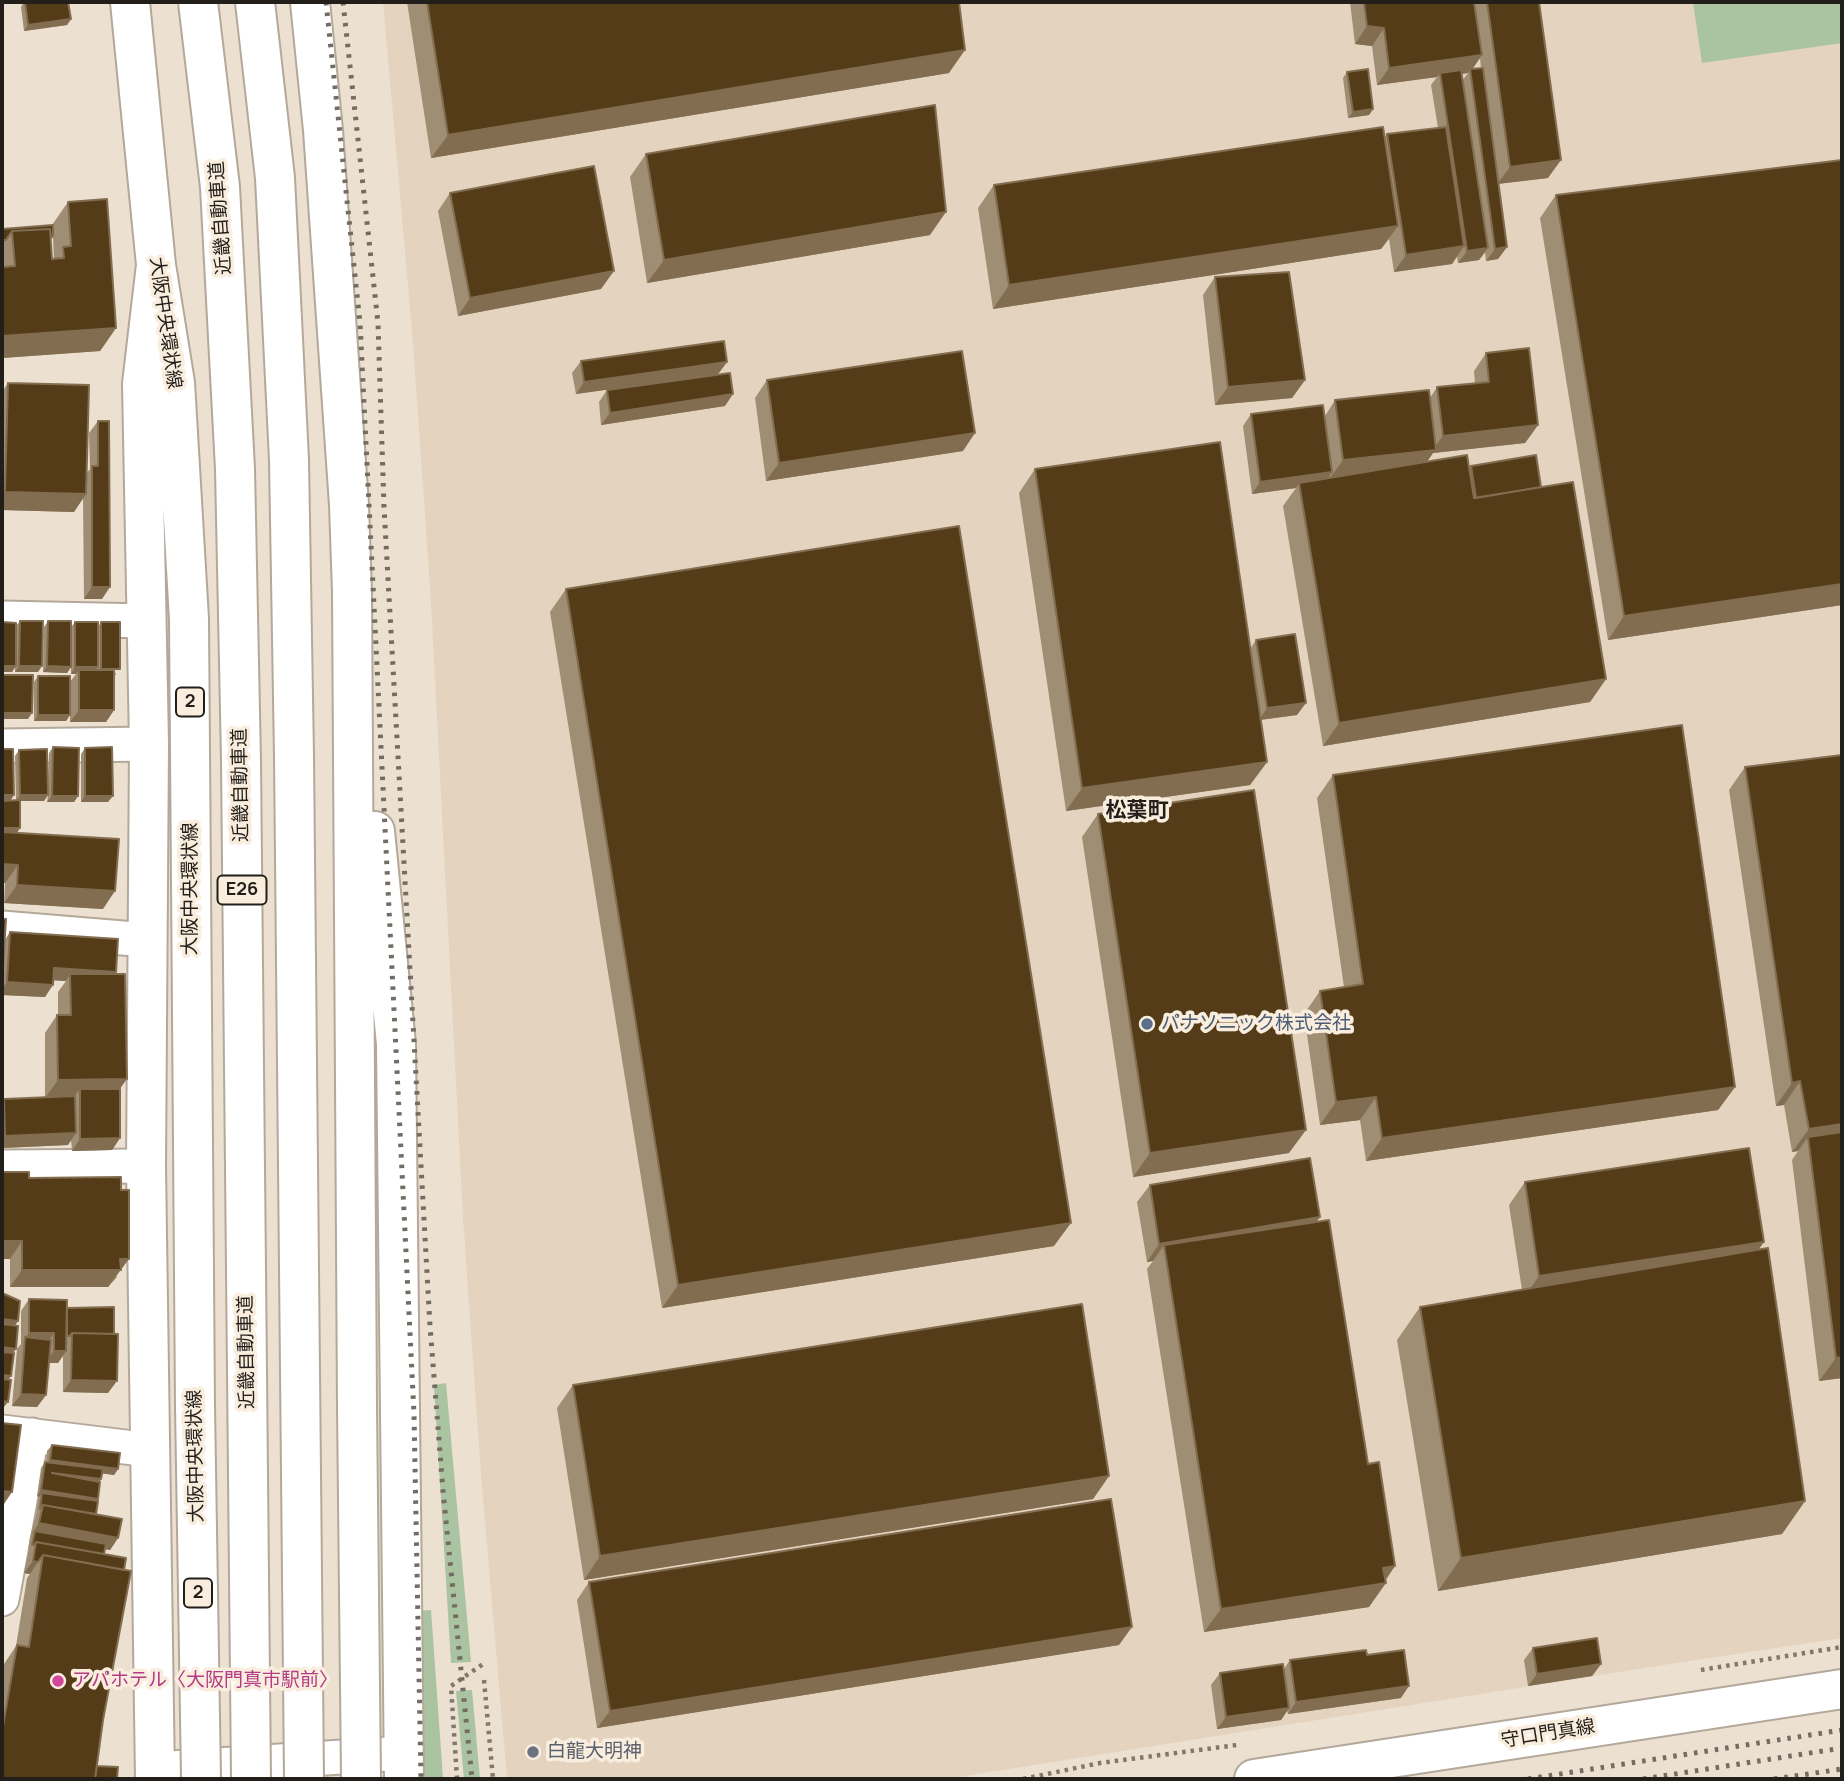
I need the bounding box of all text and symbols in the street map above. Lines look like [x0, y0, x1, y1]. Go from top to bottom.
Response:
street label: 近畿自動車道 [206, 160, 236, 276]
street label: 大阪中央環状線 [144, 256, 186, 390]
road number: 2 [176, 688, 204, 716]
street label: 近畿自動車道 [229, 728, 253, 842]
district label: 松葉町 [1106, 798, 1168, 824]
street label: 大阪中央環状線 [180, 823, 202, 955]
road number: E26 [218, 876, 266, 904]
place label: パナソニック株式会社 [1161, 1013, 1351, 1035]
marker: パナソニック株式会社 [1139, 1016, 1155, 1032]
street label: 近畿自動車道 [235, 1295, 259, 1409]
street label: 大阪中央環状線 [183, 1389, 209, 1523]
road number: 2 [184, 1578, 212, 1608]
place label: アパホテル〈大阪門真市駅前〉 [72, 1670, 338, 1692]
marker: アパホテル〈大阪門真市駅前〉 [50, 1673, 66, 1689]
street label: 守口門真線 [1499, 1715, 1597, 1753]
place label: 白龍大明神 [547, 1741, 642, 1763]
marker: 白龍大明神 [525, 1744, 541, 1760]

